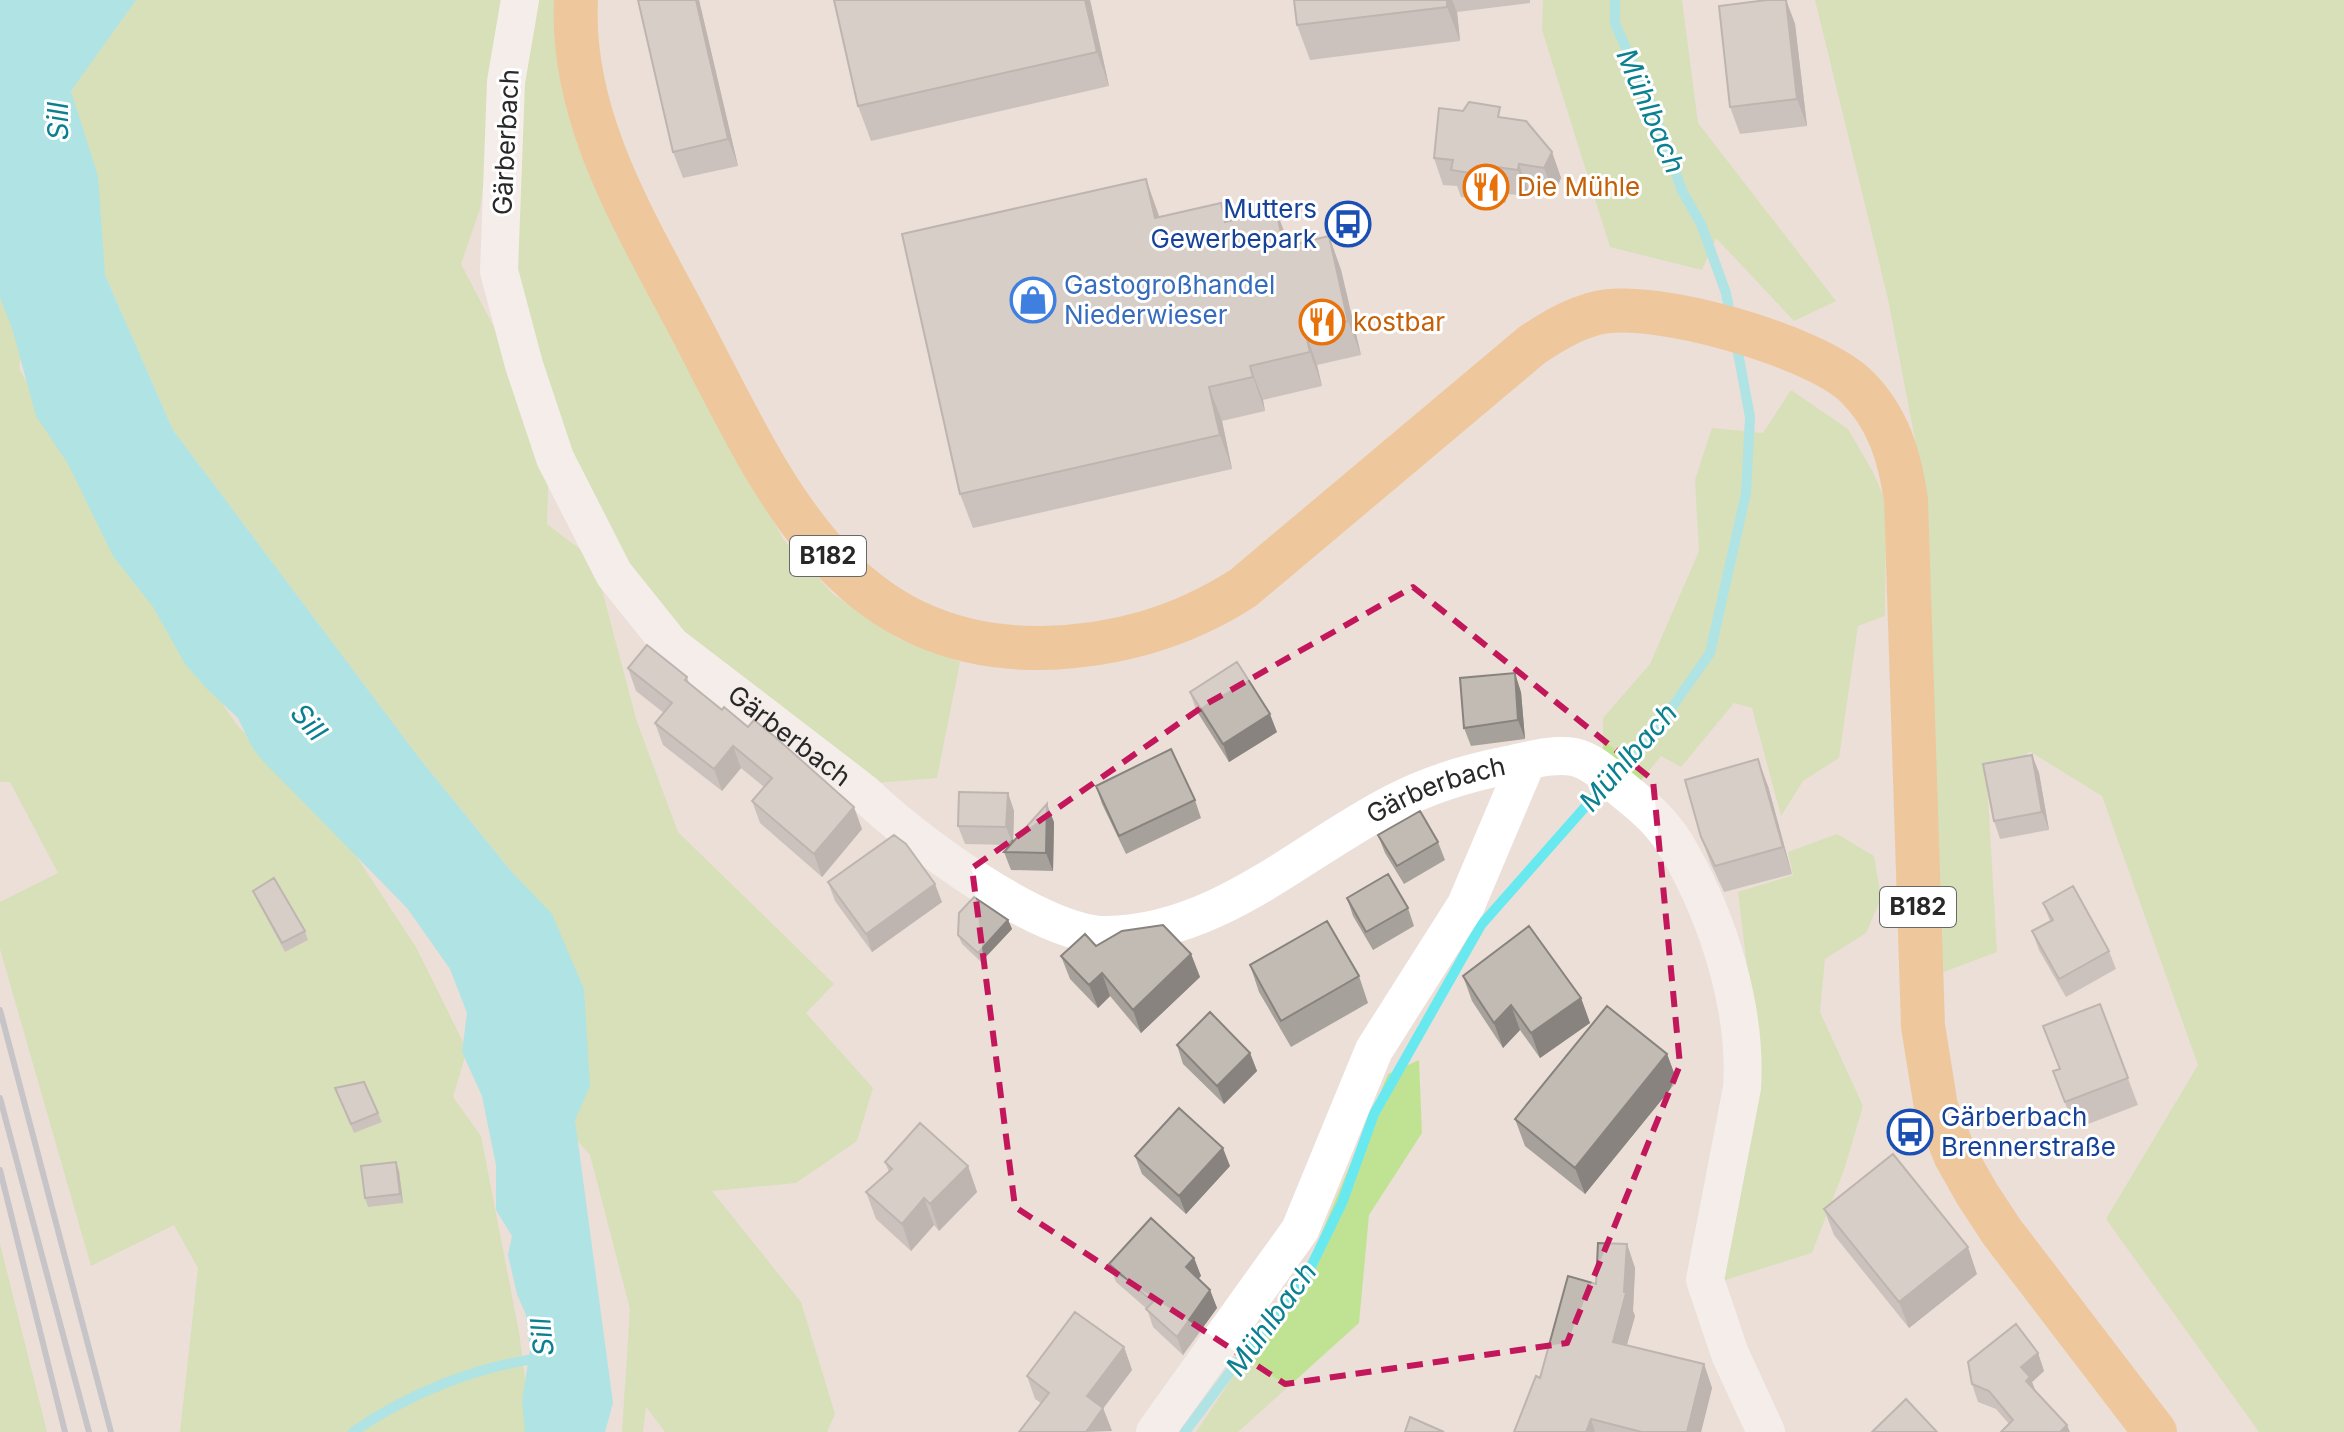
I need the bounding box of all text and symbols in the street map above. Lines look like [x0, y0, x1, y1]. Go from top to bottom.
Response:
water label: Mühlbach [1610, 44, 1692, 178]
street label: Gärberbach [486, 68, 525, 216]
water label: Sill [41, 102, 75, 140]
restaurant icon: Die Mühle [1462, 163, 1510, 211]
place label: Die Mühle [1517, 171, 1640, 202]
place label: Mutters Gewerbepark [1150, 193, 1317, 254]
bus stop icon: Mutters Gewerbepark [1324, 200, 1372, 248]
place label: Gastogroßhandel Niederwieser [1064, 269, 1275, 330]
shop icon: Gastogroßhandel Niederwieser [1009, 276, 1057, 324]
restaurant icon: kostbar [1298, 298, 1346, 346]
place label: kostbar [1353, 306, 1445, 337]
road number: B182 [790, 536, 866, 576]
street label: Gärberbach [722, 679, 857, 792]
water label: Sill [284, 696, 335, 748]
water label: Mühlbach [1572, 696, 1684, 818]
street label: Gärberbach [1361, 750, 1508, 830]
road number: B182 [1880, 887, 1956, 927]
place label: Gärberbach Brennerstraße [1941, 1101, 2116, 1162]
bus stop icon: Gärberbach Brennerstraße [1886, 1108, 1934, 1156]
water label: Mühlbach [1218, 1256, 1324, 1382]
water label: Sill [523, 1316, 561, 1358]

